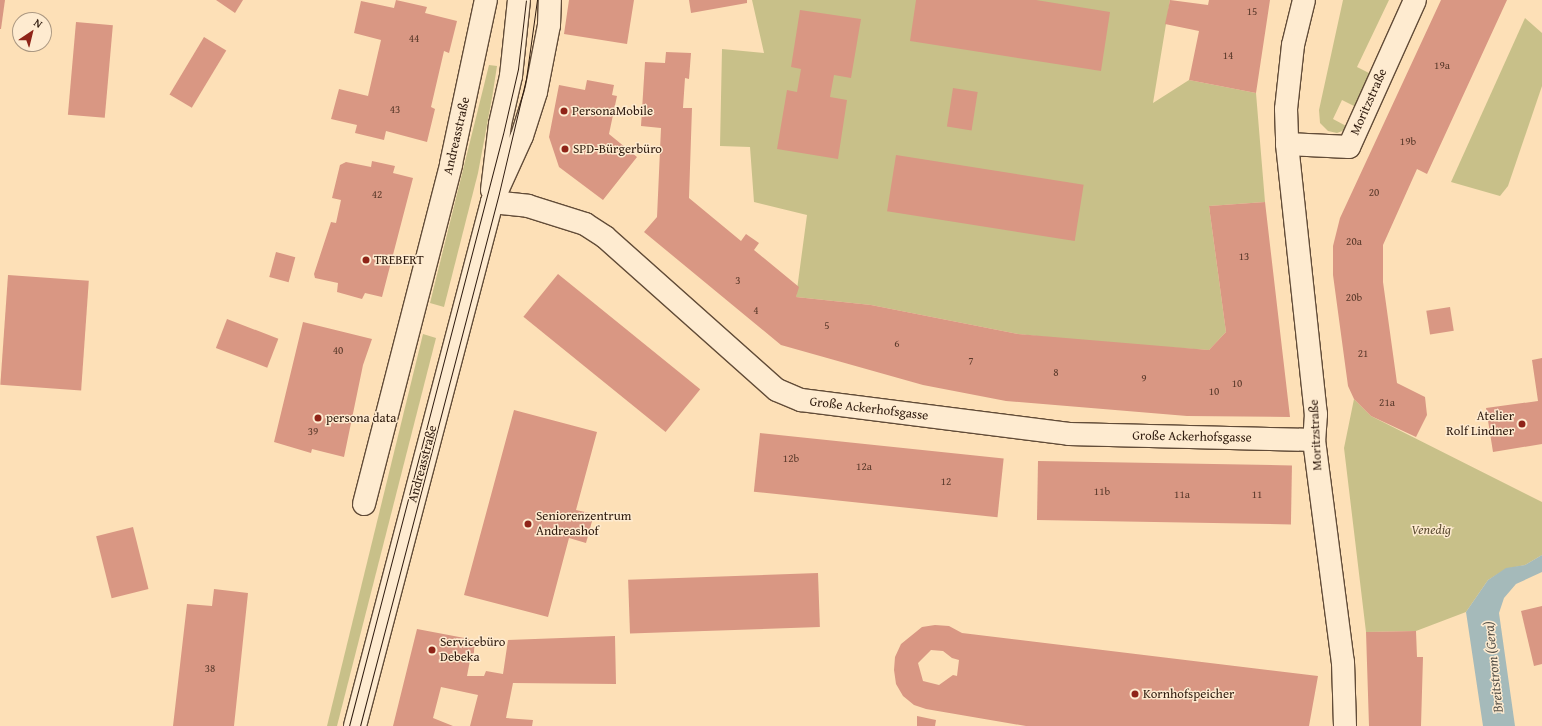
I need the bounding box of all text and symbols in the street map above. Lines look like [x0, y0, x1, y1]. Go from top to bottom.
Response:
house number: 15 [1247, 4, 1257, 18]
north arrow [12, 12, 52, 52]
text: N [31, 14, 46, 32]
house number: 44 [409, 31, 419, 45]
house number: 14 [1223, 48, 1233, 62]
house number: 19a [1434, 58, 1450, 72]
street label: Moritzstraße [1347, 66, 1391, 138]
street label: Andreasstraße [440, 95, 474, 177]
house number: 43 [390, 102, 400, 116]
place label: PersonaMobile [572, 103, 653, 119]
marker: PersonaMobile [559, 106, 569, 116]
house number: 19b [1400, 134, 1416, 148]
place label: SPD-Bürgerbüro [573, 141, 662, 157]
marker: SPD-Bürgerbüro [560, 144, 570, 154]
house number: 20 [1369, 185, 1379, 199]
house number: 42 [372, 187, 382, 201]
house number: 20a [1346, 234, 1362, 248]
house number: 13 [1239, 249, 1249, 263]
place label: TREBERT [374, 252, 424, 268]
marker: TREBERT [361, 255, 371, 265]
house number: 3 [735, 273, 741, 287]
house number: 20b [1346, 290, 1362, 304]
house number: 4 [753, 303, 759, 317]
house number: 5 [824, 318, 830, 332]
house number: 6 [894, 336, 900, 350]
house number: 40 [333, 343, 343, 357]
house number: 21 [1358, 346, 1368, 360]
house number: 7 [968, 353, 974, 367]
house number: 8 [1053, 365, 1059, 379]
house number: 9 [1141, 371, 1147, 385]
house number: 10 [1232, 376, 1242, 390]
house number: 10 [1209, 384, 1219, 398]
street label: Große Ackerhofsgasse [809, 394, 929, 424]
house number: 21a [1379, 395, 1395, 409]
street label: Moritzstraße [1306, 399, 1326, 471]
place label: Atelier Rolf Lindner [1446, 409, 1514, 440]
place label: persona data [326, 410, 396, 426]
marker: persona data [313, 413, 323, 423]
marker: Atelier Rolf Lindner [1517, 419, 1527, 429]
house number: 39 [308, 424, 318, 438]
street label: Andreasstraße [405, 424, 441, 504]
street label: Große Ackerhofsgasse [1132, 428, 1252, 446]
house number: 12b [783, 451, 799, 465]
house number: 12a [856, 459, 872, 473]
house number: 12 [941, 474, 951, 488]
house number: 11b [1094, 484, 1110, 498]
house number: 11a [1174, 487, 1190, 501]
house number: 11 [1252, 487, 1262, 501]
place label: Seniorenzentrum Andreashof [536, 509, 631, 540]
marker: Seniorenzentrum Andreashof [523, 519, 533, 529]
park label: Venedig [1411, 522, 1451, 538]
water label: Breitstrom (Gera) [1480, 620, 1506, 714]
place label: Servicebüro Debeka [440, 635, 505, 666]
marker: Servicebüro Debeka [427, 645, 437, 655]
house number: 38 [205, 661, 215, 675]
place label: Kornhofspeicher [1143, 686, 1234, 702]
marker: Kornhofspeicher [1130, 689, 1140, 699]

